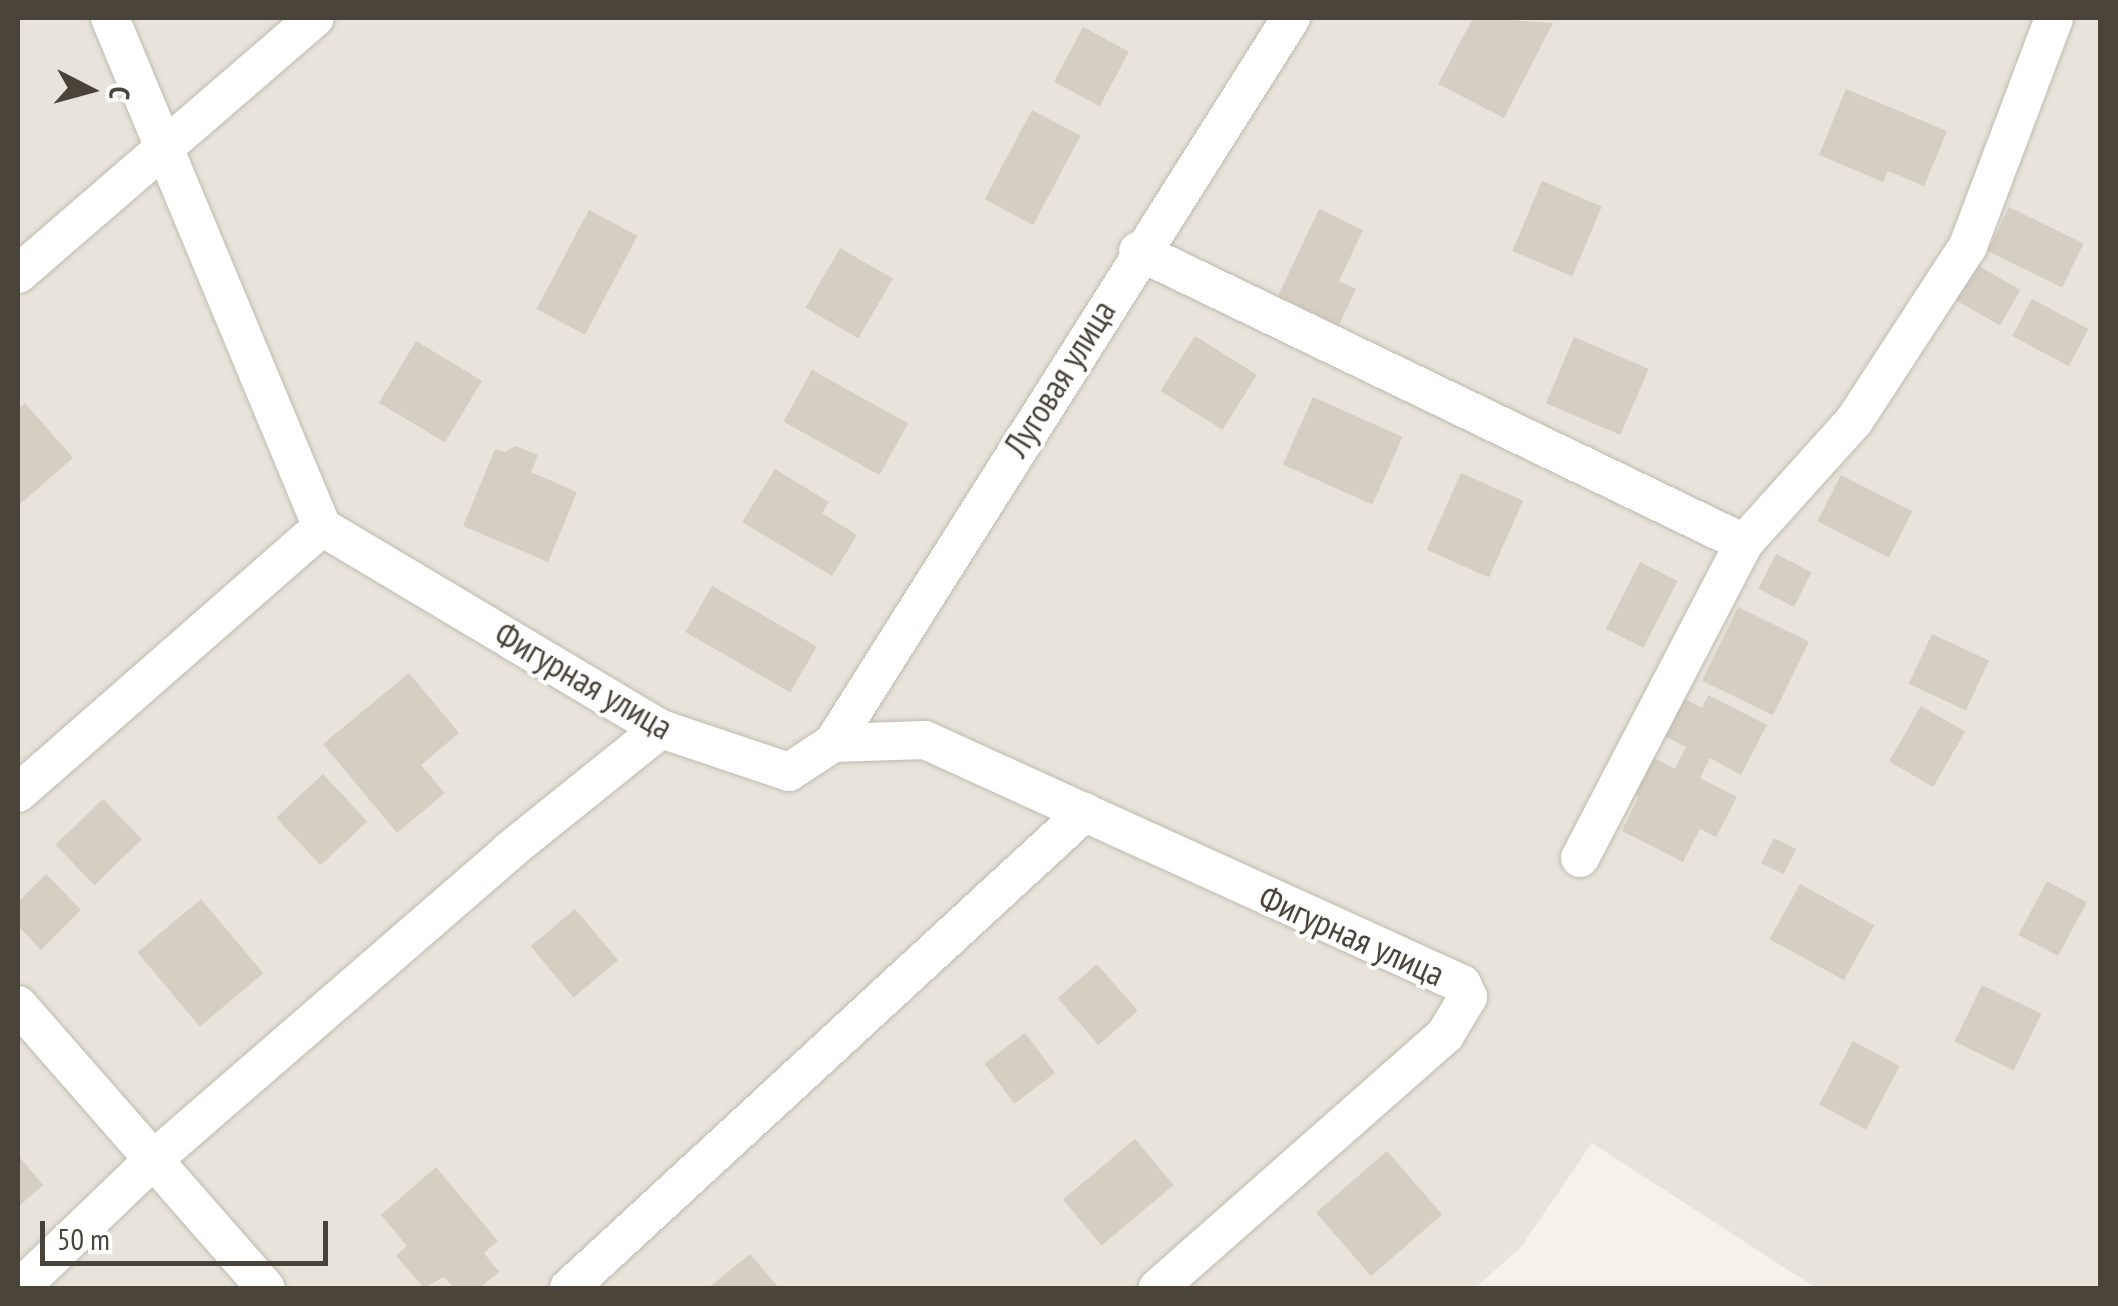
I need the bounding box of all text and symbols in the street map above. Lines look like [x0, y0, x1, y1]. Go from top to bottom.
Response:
north arrow [40, 40, 140, 140]
text: С [101, 85, 139, 101]
street label: Луговая улица [994, 292, 1124, 464]
street label: Фигурная улица [488, 612, 680, 748]
street label: Фигурная улица [1253, 876, 1451, 994]
scale bar [45, 1201, 332, 1263]
text: 50 m [57, 1219, 110, 1258]

